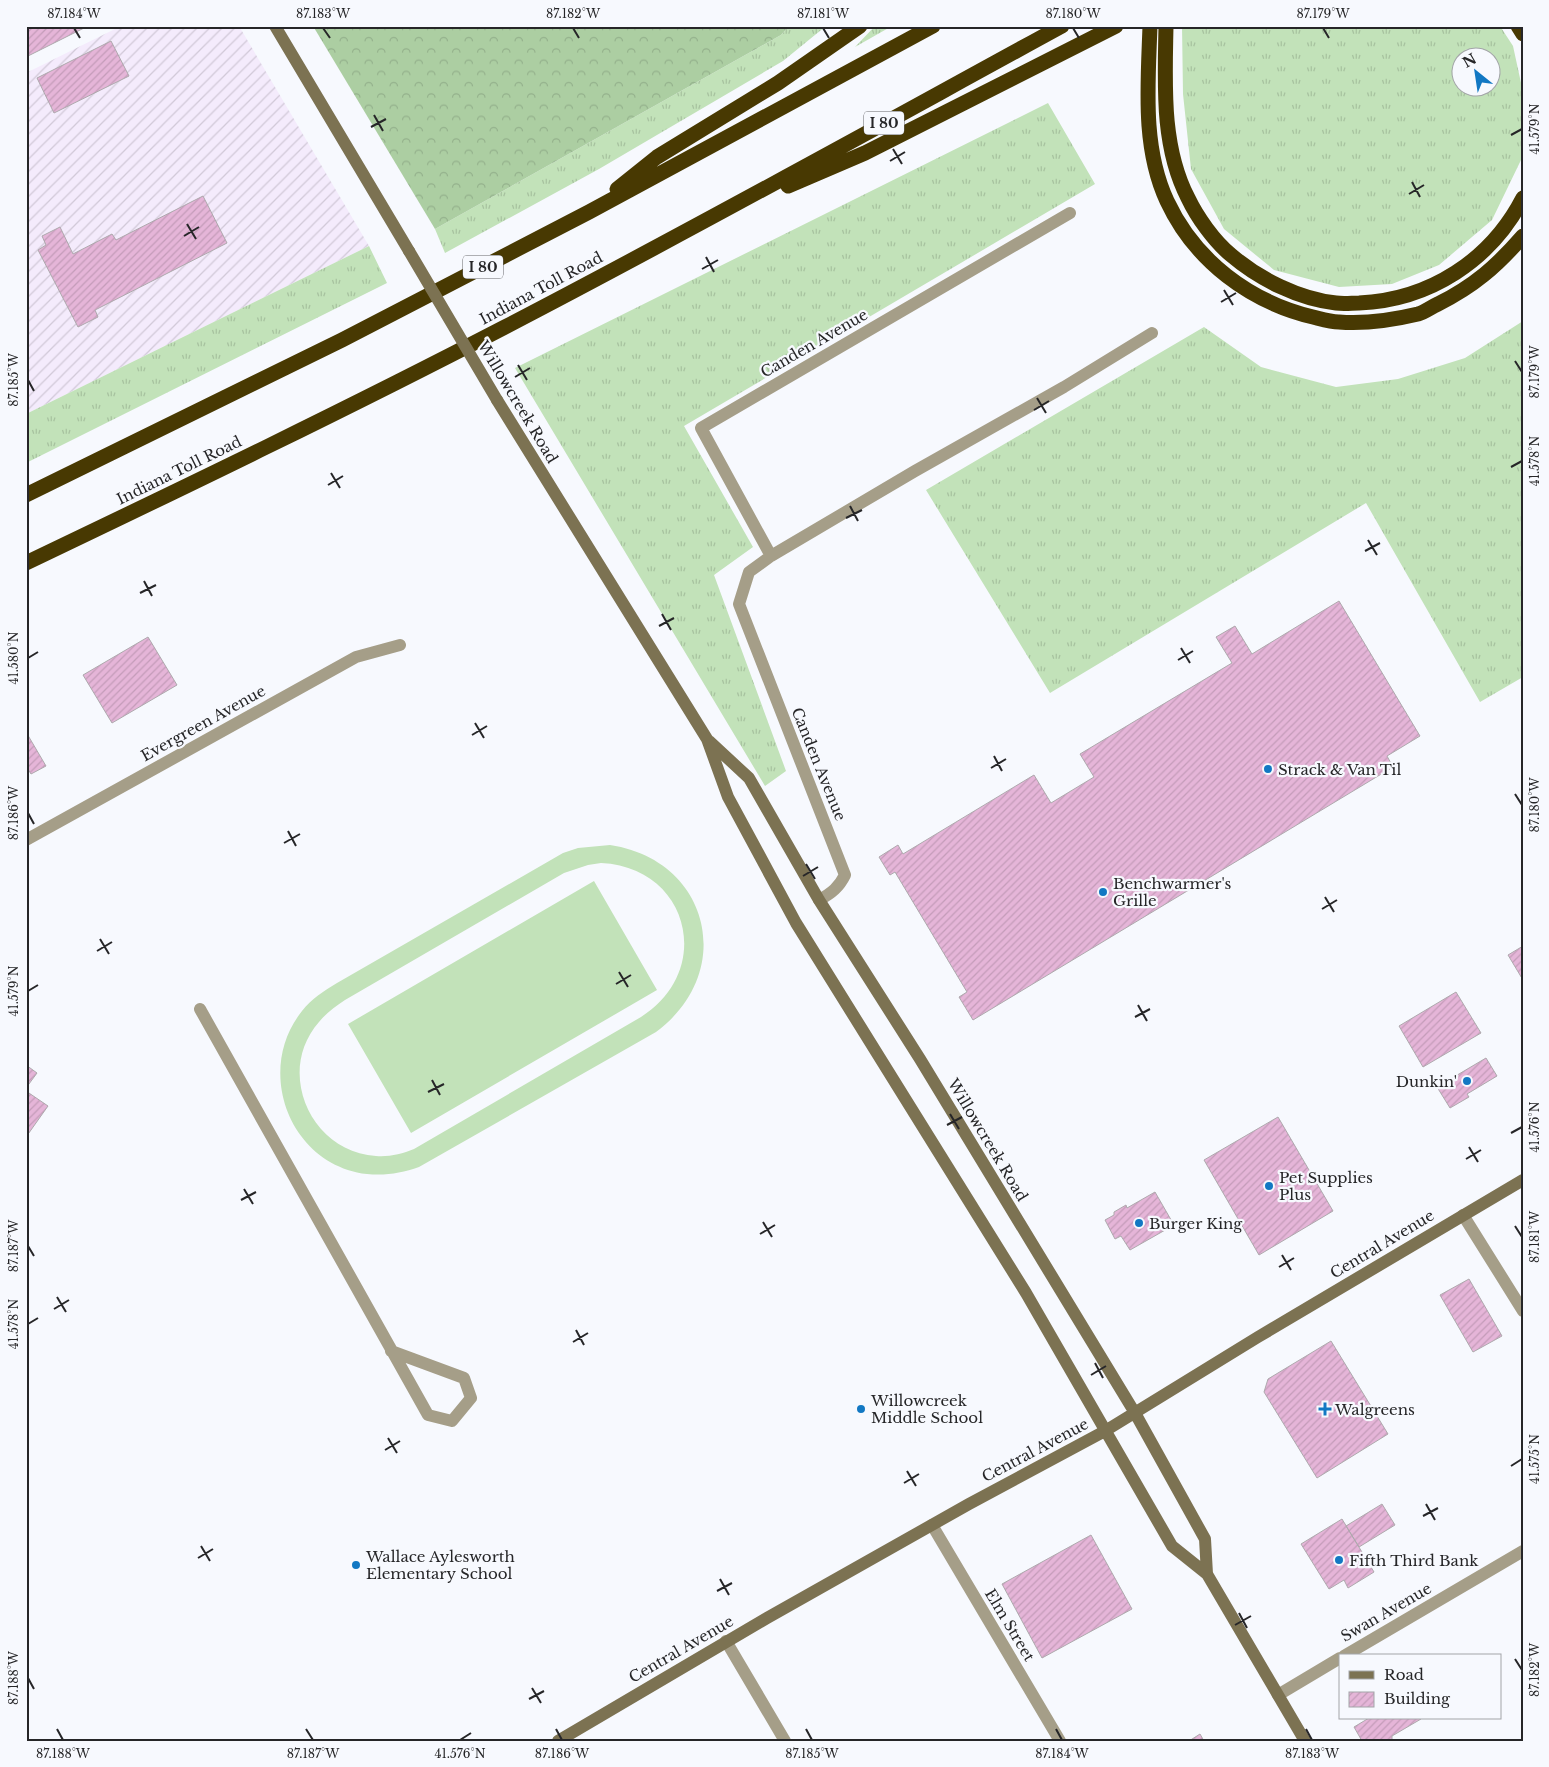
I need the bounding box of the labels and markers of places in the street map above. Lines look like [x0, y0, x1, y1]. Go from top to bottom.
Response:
place label: Strack & Van Til [1278, 760, 1401, 779]
marker: Strack & Van Til [1262, 763, 1274, 775]
place label: Benchwarmer's Grille [1113, 874, 1231, 910]
marker: Benchwarmer's Grille [1097, 886, 1109, 898]
place label: Dunkin' [1396, 1072, 1457, 1091]
marker: Dunkin' [1461, 1075, 1473, 1087]
place label: Pet Supplies Plus [1279, 1168, 1373, 1204]
marker: Pet Supplies Plus [1263, 1180, 1275, 1192]
place label: Burger King [1149, 1214, 1243, 1233]
marker: Burger King [1133, 1217, 1145, 1229]
place label: Willowcreek Middle School [870, 1391, 983, 1427]
place label: Walgreens [1334, 1400, 1415, 1419]
marker: Willowcreek Middle School [855, 1403, 867, 1415]
marker: Walgreens [1319, 1403, 1331, 1415]
place label: Wallace Aylesworth Elementary School [365, 1547, 515, 1583]
place label: Fifth Third Bank [1349, 1551, 1479, 1570]
marker: Fifth Third Bank [1333, 1554, 1345, 1566]
marker: Wallace Aylesworth Elementary School [350, 1559, 362, 1571]

